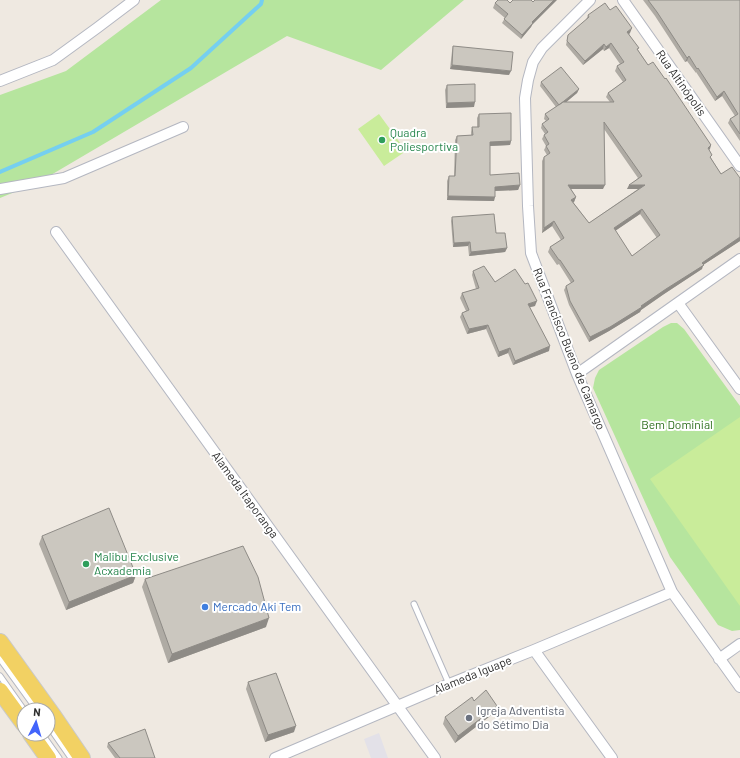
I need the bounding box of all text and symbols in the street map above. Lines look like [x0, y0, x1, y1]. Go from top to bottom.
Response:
street label: Rua Altinópolis [654, 47, 710, 118]
place label: Quadra Poliesportiva [390, 125, 458, 153]
marker: Quadra Poliesportiva [377, 135, 387, 145]
street label: Rua Francisco Bueno de Camargo [531, 266, 609, 432]
park label: Bem Dominial [641, 417, 713, 431]
street label: Alameda Itaporanga [210, 448, 282, 540]
place label: Malibu Exclusive Acxademia [94, 549, 179, 577]
marker: Malibu Exclusive Acxademia [81, 559, 91, 569]
place label: Mercado Aki Tem [213, 599, 301, 613]
marker: Mercado Aki Tem [200, 602, 210, 612]
street label: Alameda Iguape [432, 652, 514, 696]
north arrow [16, 702, 56, 742]
place label: Igreja Adventista do Sétimo Dia [477, 703, 564, 731]
text: N [33, 705, 41, 718]
marker: Igreja Adventista do Sétimo Dia [464, 713, 474, 723]

